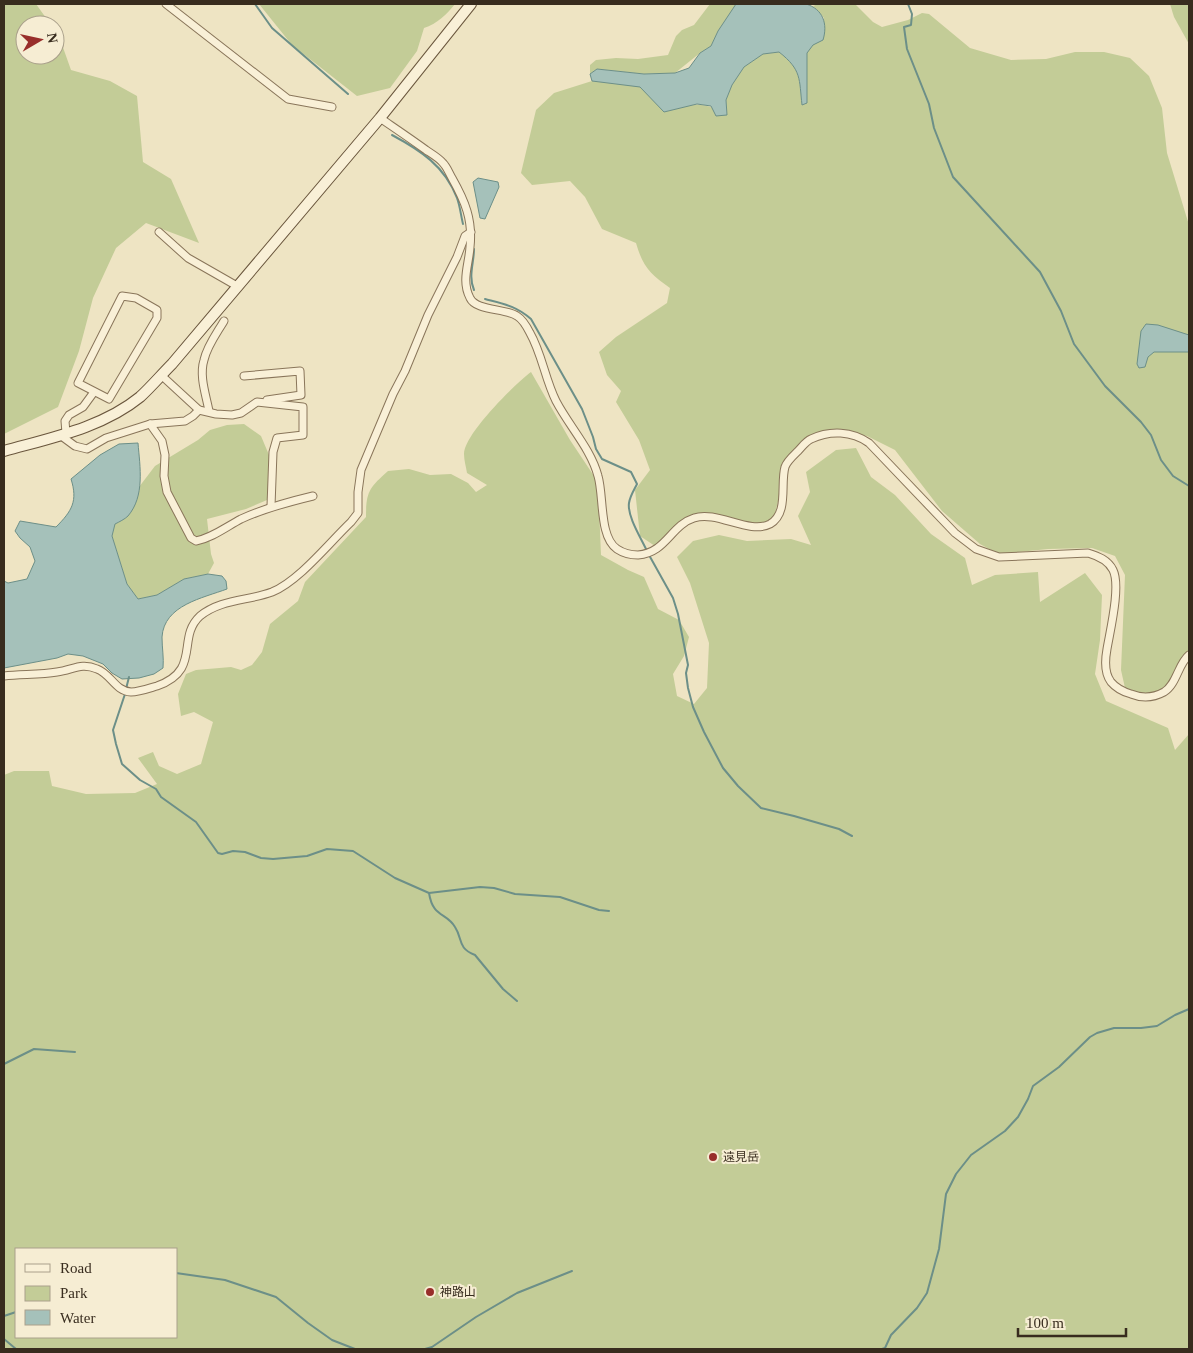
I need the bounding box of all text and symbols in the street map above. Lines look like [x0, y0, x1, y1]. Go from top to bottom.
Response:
north arrow [15, 15, 65, 65]
text: N [44, 32, 61, 44]
place label: 遠見岳 [723, 1150, 759, 1164]
marker: 遠見岳 [707, 1151, 719, 1163]
legend [15, 1248, 178, 1338]
text: Road [60, 1260, 92, 1276]
text: Park [60, 1285, 88, 1301]
place label: 神路山 [440, 1285, 476, 1299]
marker: 神路山 [424, 1286, 436, 1298]
scale bar [1018, 1306, 1126, 1338]
text: Water [60, 1310, 95, 1326]
text: 100 m [1026, 1315, 1064, 1331]

